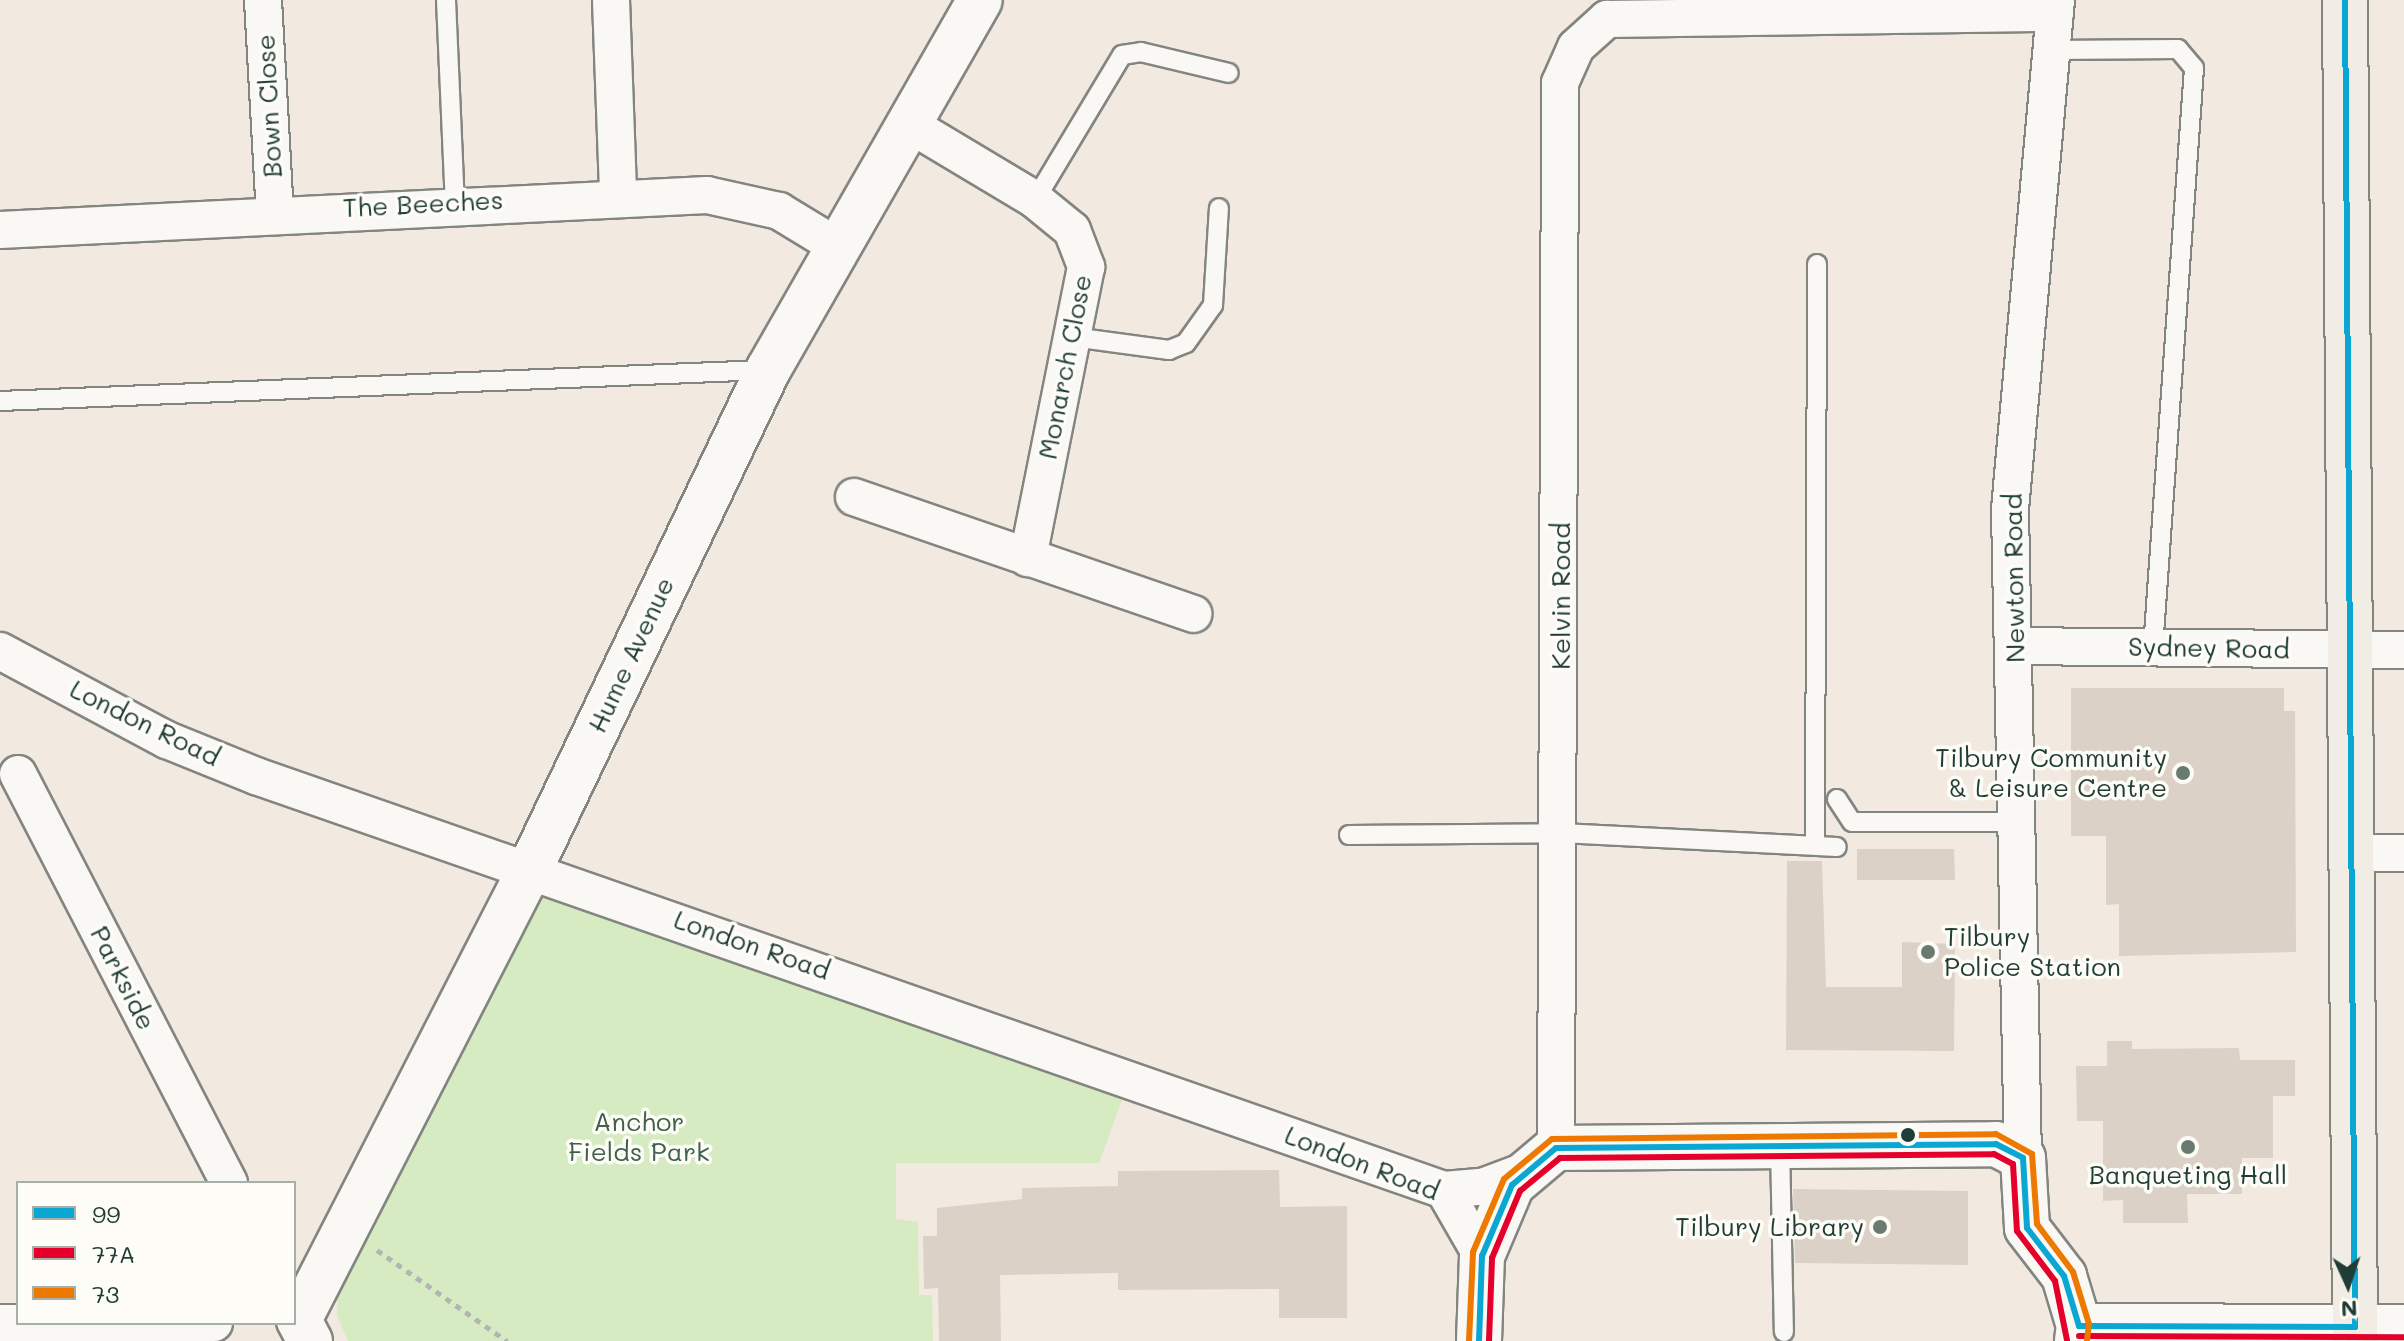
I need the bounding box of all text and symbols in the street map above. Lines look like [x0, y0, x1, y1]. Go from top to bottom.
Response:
street label: Bown Close [250, 33, 288, 179]
street label: The Beeches [342, 184, 504, 224]
street label: Monarch Close [1032, 272, 1098, 462]
street label: Newton Road [1997, 493, 2031, 663]
street label: Kelvin Road [1545, 522, 1577, 670]
street label: Hume Avenue [581, 572, 681, 738]
street label: Sydney Road [2128, 631, 2290, 665]
street label: London Road [65, 673, 225, 773]
place label: Tilbury Community & Leisure Centre [1935, 742, 2167, 804]
marker: Tilbury Community & Leisure Centre [2174, 764, 2192, 782]
street label: London Road [670, 904, 834, 986]
street label: Parkside [84, 921, 162, 1035]
place label: Tilbury Police Station [1944, 921, 2121, 982]
marker: Tilbury Police Station [1919, 943, 1937, 961]
park label: Anchor Fields Park [568, 1106, 710, 1168]
street label: London Road [1280, 1119, 1444, 1207]
unlabelled marker [1900, 1127, 1916, 1143]
marker: Banqueting Hall [2179, 1138, 2197, 1156]
place label: Banqueting Hall [2089, 1159, 2287, 1191]
legend [16, 1181, 296, 1325]
text: 99 [92, 1198, 120, 1229]
place label: Tilbury Library [1675, 1211, 1864, 1243]
marker: Tilbury Library [1871, 1218, 1889, 1236]
text: 77A [92, 1238, 135, 1269]
north arrow [2308, 1245, 2388, 1325]
text: 73 [92, 1278, 119, 1309]
text: N [2340, 1295, 2358, 1324]

